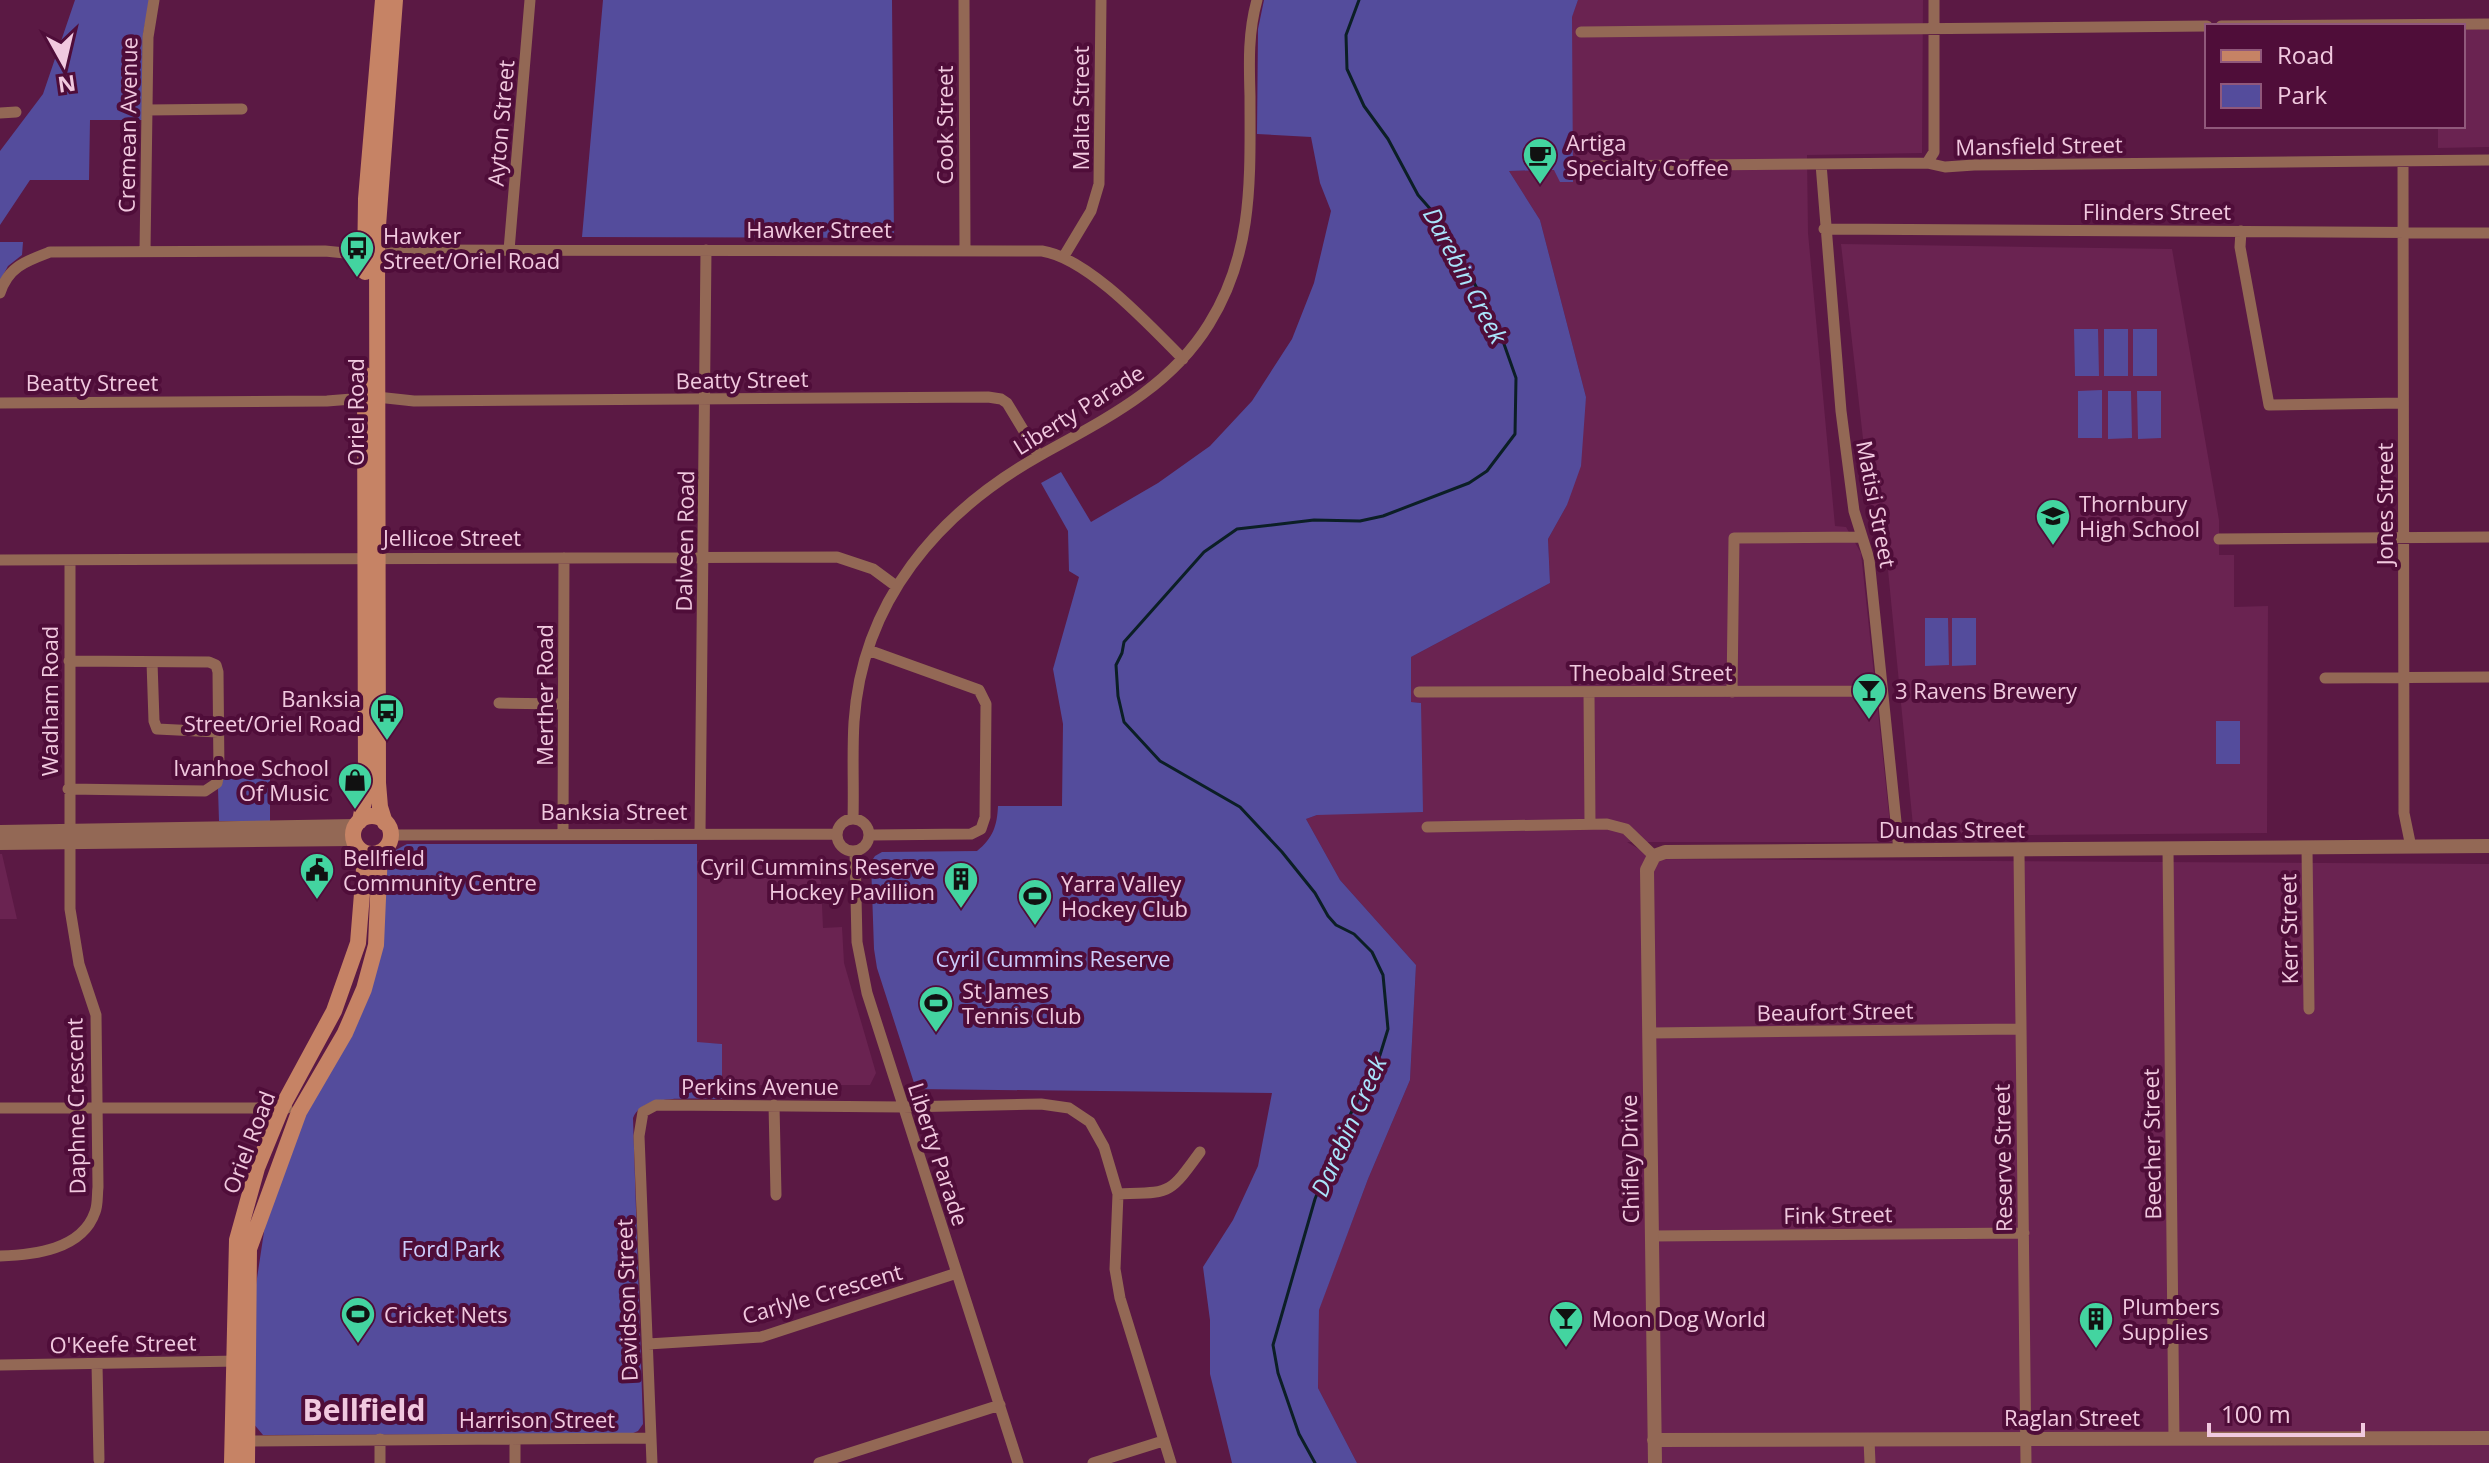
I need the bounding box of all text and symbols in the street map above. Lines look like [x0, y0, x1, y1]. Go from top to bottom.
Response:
north arrow [24, 24, 104, 104]
legend [2205, 24, 2465, 128]
street label: Cremean Avenue [110, 37, 144, 213]
text: Road [2277, 38, 2334, 71]
street label: Malta Street [1065, 45, 1095, 170]
street label: Ayton Street [480, 58, 520, 187]
street label: Cook Street [929, 65, 959, 185]
text: N [56, 69, 78, 101]
text: Park [2277, 78, 2328, 111]
place label: Artiga Specialty Coffee [1566, 127, 1729, 182]
street label: Mansfield Street [1955, 129, 2123, 161]
cafe icon: Artiga Specialty Coffee [1521, 136, 1559, 186]
street label: Flinders Street [2083, 196, 2231, 226]
water label: Darebin Creek [1416, 201, 1516, 350]
street label: Hawker Street [746, 214, 892, 244]
place label: Hawker Street/Oriel Road [383, 220, 560, 275]
bus stop icon: Hawker Street/Oriel Road [338, 229, 376, 279]
street label: Liberty Parade [1007, 357, 1149, 461]
street label: Oriel Road [340, 358, 370, 466]
street label: Beatty Street [675, 363, 809, 395]
street label: Beatty Street [26, 367, 158, 397]
street label: Matisi Street [1850, 438, 1904, 570]
street label: Jones Street [2369, 443, 2399, 567]
street label: Dalveen Road [668, 470, 700, 612]
place label: Thornbury High School [2079, 488, 2200, 543]
school or university icon: Thornbury High School [2034, 497, 2072, 547]
street label: Jellicoe Street [381, 522, 521, 552]
street label: Merther Road [529, 624, 559, 766]
street label: Wadham Road [34, 626, 64, 776]
street label: Theobald Street [1569, 657, 1733, 687]
bar icon: 3 Ravens Brewery [1850, 671, 1888, 721]
place label: 3 Ravens Brewery [1895, 675, 2078, 705]
place label: Banksia Street/Oriel Road [184, 683, 361, 738]
bus stop icon: Banksia Street/Oriel Road [368, 692, 406, 742]
place label: Ivanhoe School Of Music [173, 752, 329, 807]
shop icon: Ivanhoe School Of Music [336, 761, 374, 811]
street label: Banksia Street [541, 796, 688, 826]
street label: Dundas Street [1879, 814, 2025, 844]
place label: Bellfield Community Centre [343, 842, 537, 897]
public building icon: Bellfield Community Centre [298, 851, 336, 901]
place label: Cyril Cummins Reserve Hockey Pavillion [700, 851, 935, 906]
building icon: Cyril Cummins Reserve Hockey Pavillion [942, 860, 980, 910]
place label: Yarra Valley Hockey Club [1061, 868, 1188, 923]
street label: Kerr Street [2272, 873, 2304, 985]
sports icon: Yarra Valley Hockey Club [1016, 877, 1054, 927]
park label: Cyril Cummins Reserve [935, 943, 1171, 973]
place label: St James Tennis Club [962, 975, 1082, 1030]
sports icon: St James Tennis Club [917, 984, 955, 1034]
street label: Beaufort Street [1756, 995, 1914, 1027]
street label: Daphne Crescent [58, 1017, 92, 1195]
water label: Darebin Creek [1302, 1050, 1394, 1201]
street label: Beecher Street [2135, 1068, 2167, 1220]
street label: Perkins Avenue [681, 1071, 839, 1101]
street label: Liberty Parade [902, 1079, 976, 1229]
street label: Reserve Street [1986, 1083, 2018, 1232]
street label: Oriel Road [215, 1086, 281, 1198]
street label: Chifley Drive [1613, 1094, 1645, 1224]
street label: Fink Street [1783, 1198, 1893, 1230]
street label: Davidson Street [608, 1218, 644, 1382]
park label: Ford Park [402, 1233, 501, 1263]
street label: Carlyle Crescent [738, 1256, 906, 1330]
place label: Plumbers Supplies [2122, 1291, 2220, 1346]
sports icon: Cricket Nets [339, 1295, 377, 1345]
place label: Cricket Nets [384, 1299, 508, 1329]
bar icon: Moon Dog World [1547, 1299, 1585, 1349]
building icon: Plumbers Supplies [2077, 1300, 2115, 1350]
place label: Moon Dog World [1592, 1303, 1766, 1333]
street label: O'Keefe Street [49, 1327, 197, 1359]
scale bar [2209, 1387, 2363, 1437]
district label: Bellfield [303, 1389, 425, 1430]
text: 100 m [2221, 1397, 2291, 1430]
street label: Raglan Street [2004, 1402, 2140, 1432]
street label: Harrison Street [459, 1404, 615, 1434]

